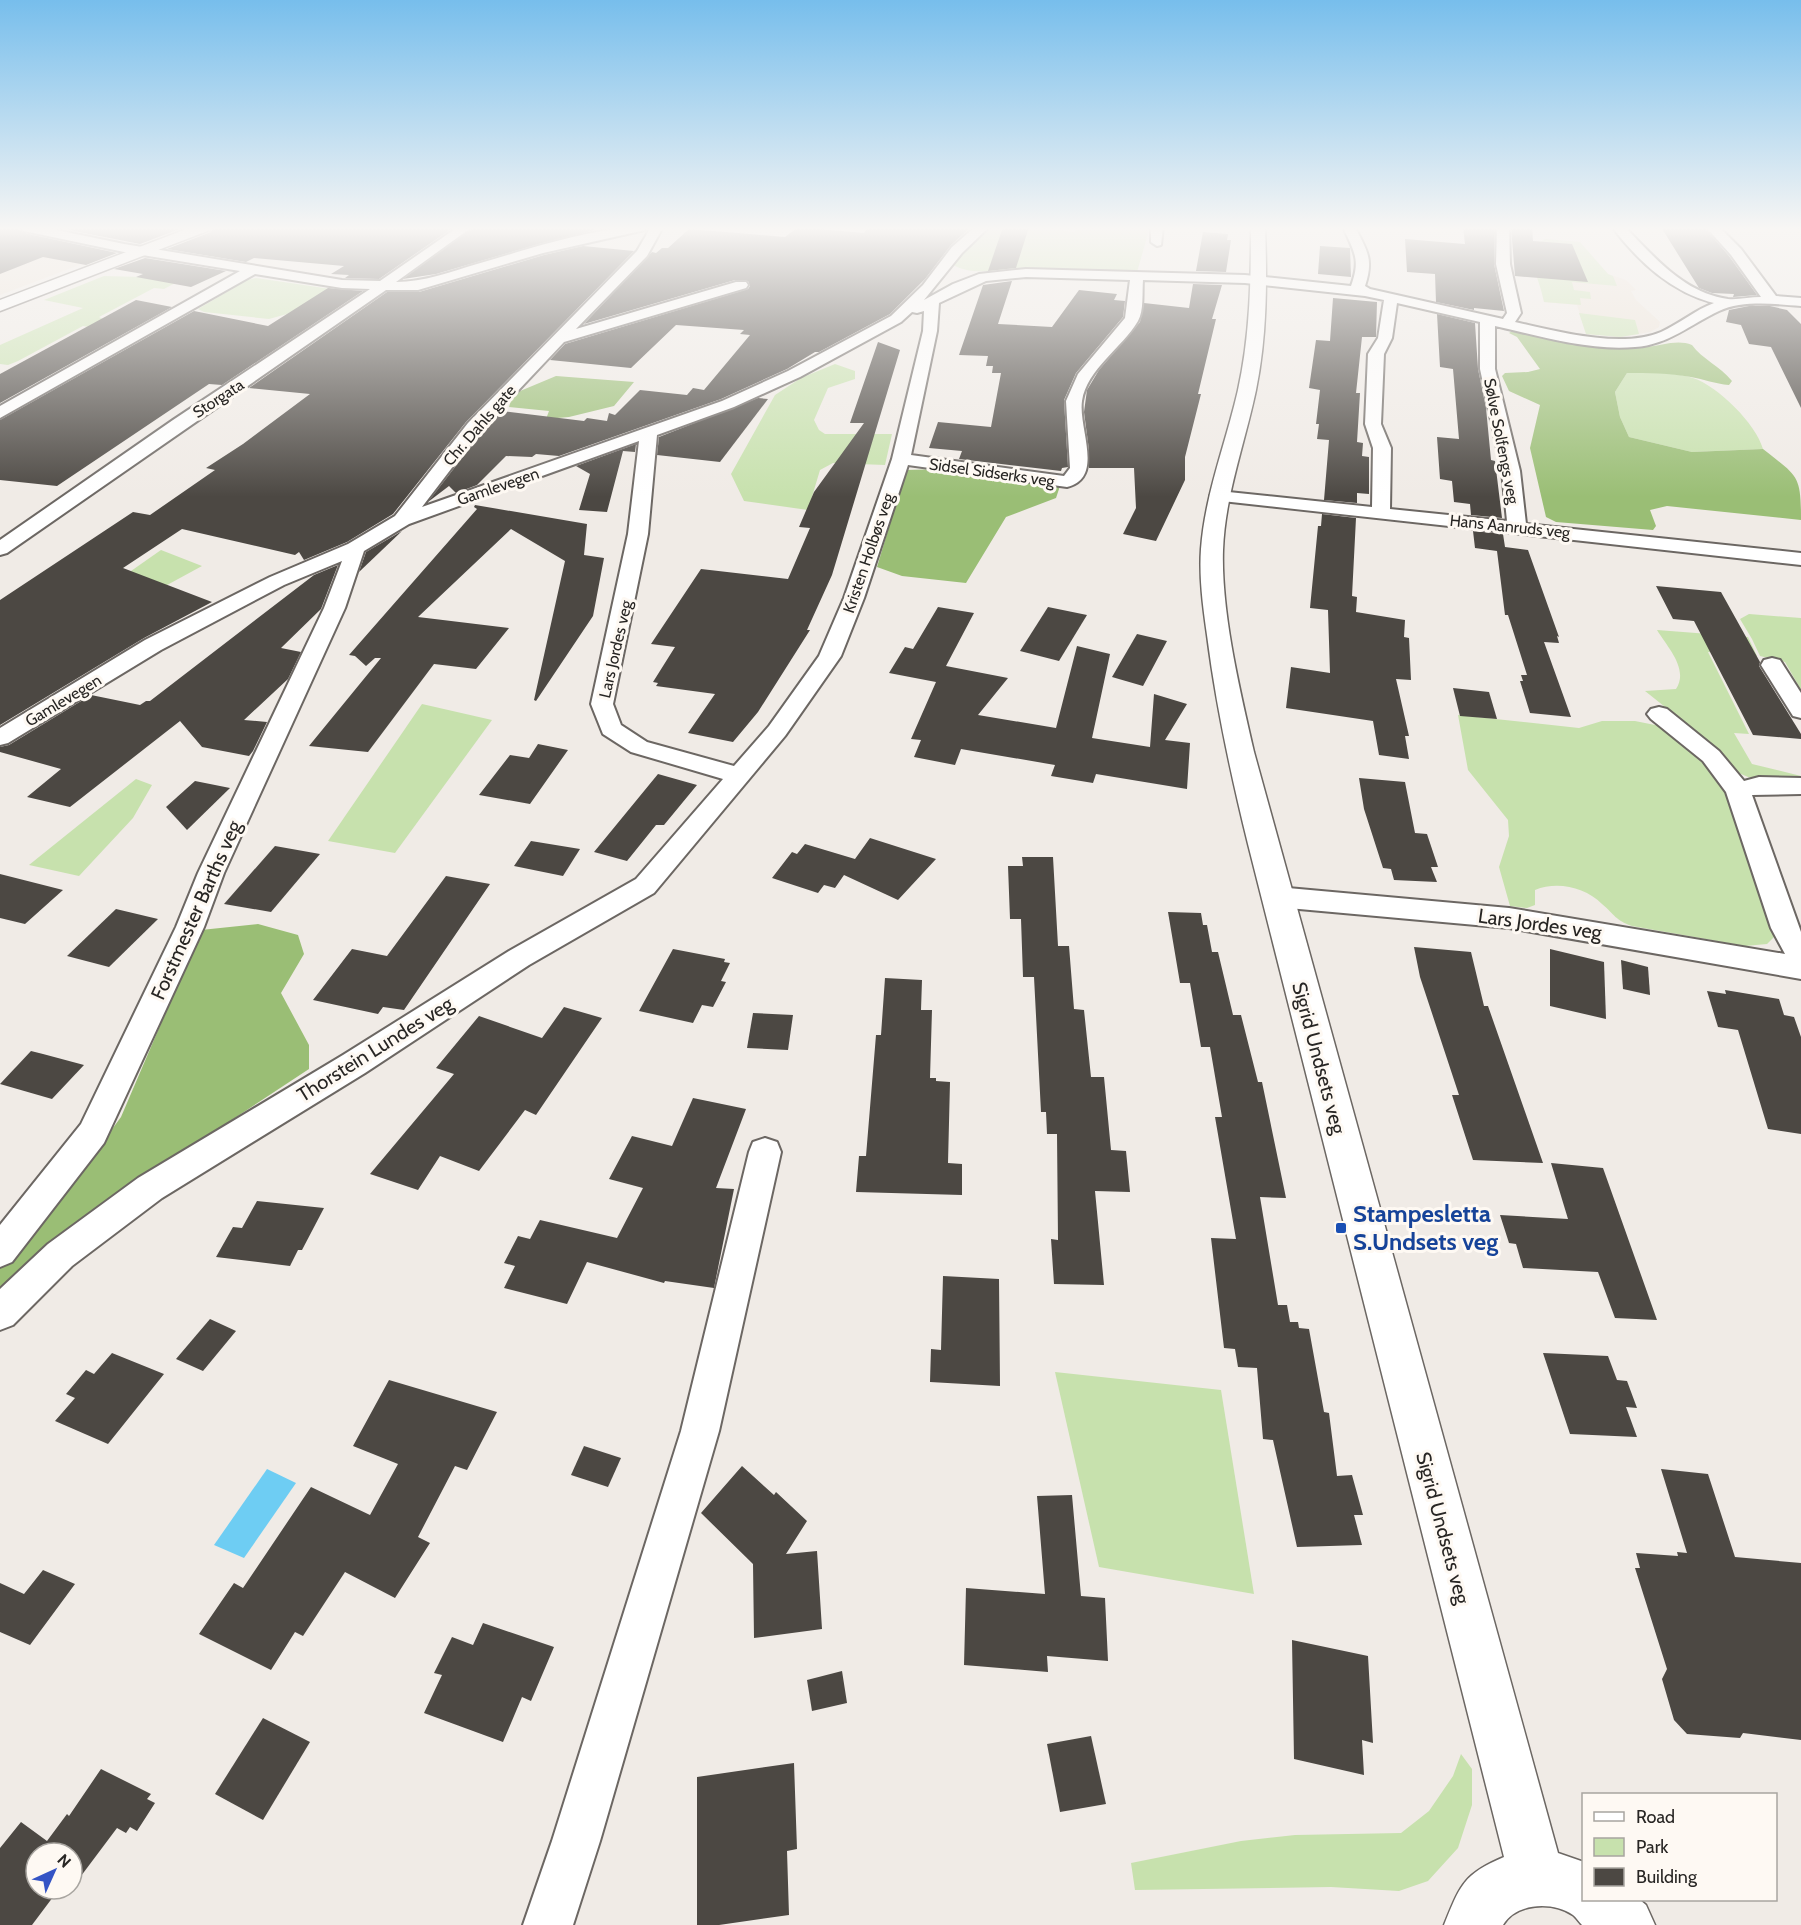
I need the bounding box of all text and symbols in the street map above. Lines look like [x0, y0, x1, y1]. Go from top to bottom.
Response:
street label: Storgata [189, 375, 248, 422]
street label: Sølve Solfengs veg [1480, 377, 1523, 507]
street label: Chr. Dahls gate [439, 381, 520, 470]
street label: Sidsel Sidserks veg [928, 454, 1057, 491]
street label: Gamlevegen [455, 464, 542, 509]
street label: Kristen Holbøs veg [839, 490, 898, 616]
street label: Hans Aanruds veg [1449, 511, 1572, 542]
street label: Lars Jordes veg [595, 597, 636, 700]
street label: Gamlevegen [22, 670, 105, 731]
street label: Forstmester Barths veg [146, 816, 247, 1003]
street label: Lars Jordes veg [1477, 903, 1604, 945]
street label: Sigrid Undsets veg [1287, 979, 1351, 1138]
street label: Thorstein Lundes veg [293, 991, 458, 1107]
place label: Stampesletta S.Undsets veg [1353, 1199, 1498, 1256]
marker: Stampesletta S.Undsets veg [1334, 1221, 1348, 1235]
street label: Sigrid Undsets veg [1411, 1449, 1475, 1608]
legend [1582, 1793, 1777, 1901]
text: Road [1636, 1806, 1675, 1828]
text: Park [1636, 1836, 1669, 1858]
north arrow [24, 1841, 84, 1901]
text: N [54, 1850, 75, 1871]
text: Building [1636, 1866, 1698, 1888]

